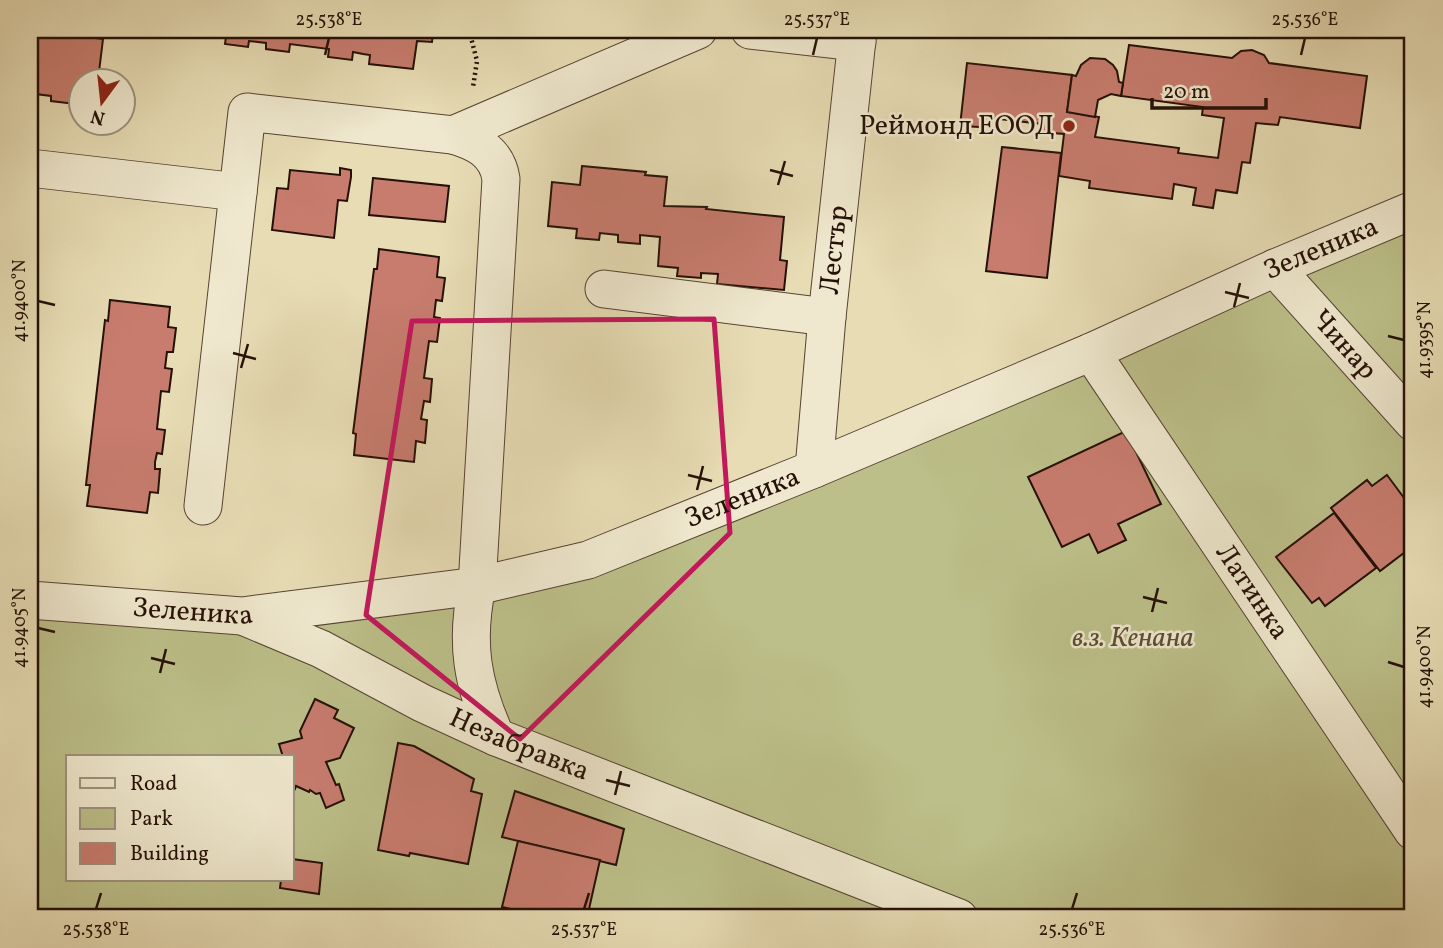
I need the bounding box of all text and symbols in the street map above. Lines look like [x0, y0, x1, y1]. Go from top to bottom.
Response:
text: 25.538°E [296, 8, 363, 33]
text: 25.537°E [784, 8, 850, 33]
text: 25.536°E [1272, 8, 1339, 33]
north arrow [66, 66, 136, 136]
scale bar [1152, 66, 1266, 110]
text: 20 m [1163, 78, 1209, 107]
text: N [88, 102, 108, 131]
place label: Реймонд ЕООД [859, 107, 1055, 146]
marker: Реймонд ЕООД [1061, 118, 1077, 134]
street label: Лестър [810, 203, 858, 297]
street label: Зеленика [1257, 207, 1384, 290]
text: 41.9400°N [8, 260, 33, 342]
street label: Чинар [1302, 301, 1386, 389]
text: 41.9395°N [1413, 301, 1438, 379]
street label: Зеленика [679, 457, 806, 538]
street label: Латинка [1206, 536, 1299, 648]
text: 41.9405°N [8, 588, 33, 668]
street label: Зеленика [131, 588, 255, 636]
park label: в.з. Кенана [1072, 619, 1194, 658]
text: 41.9400°N [1413, 626, 1438, 708]
street label: Незабравка [443, 699, 595, 791]
legend [66, 755, 294, 881]
text: Road [130, 770, 177, 799]
text: Park [130, 805, 173, 834]
text: Building [130, 840, 209, 869]
text: 25.538°E [63, 918, 130, 943]
text: 25.537°E [551, 918, 617, 943]
text: 25.536°E [1039, 918, 1106, 943]

